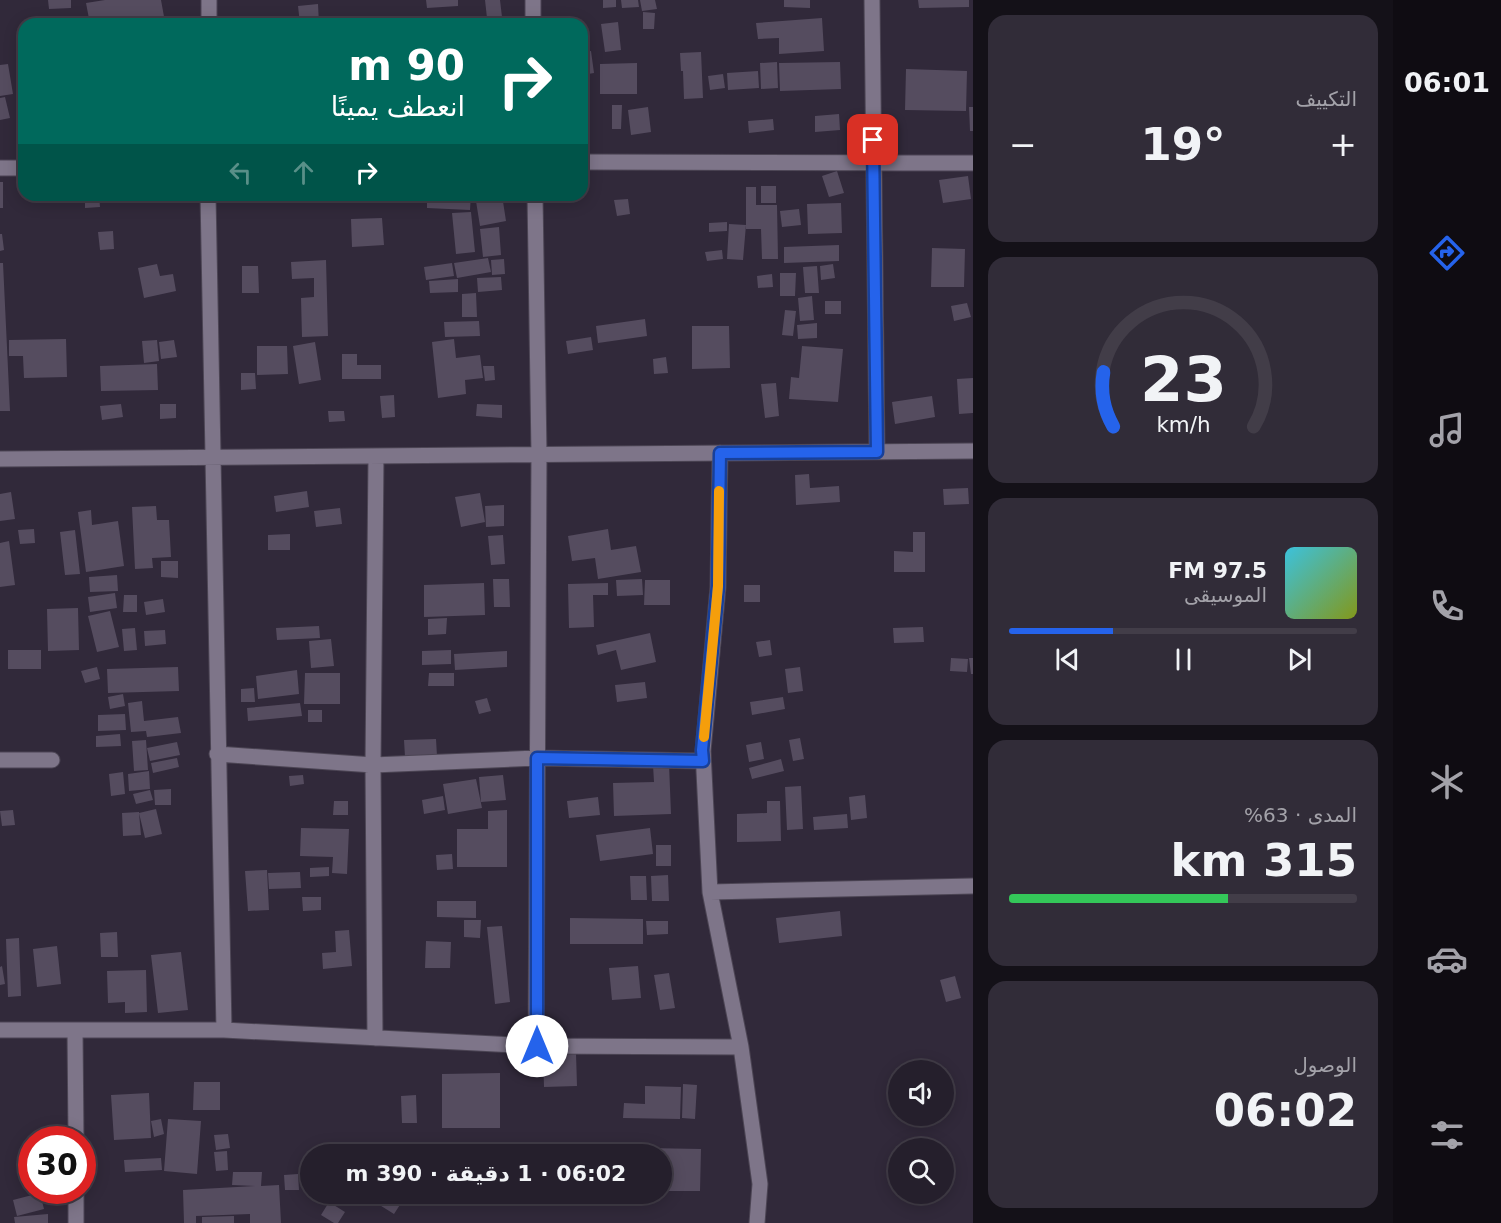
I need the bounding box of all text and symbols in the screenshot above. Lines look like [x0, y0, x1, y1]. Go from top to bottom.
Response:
text: 90 m [348, 41, 465, 90]
icon: right [486, 42, 564, 120]
text: 06:01 [1404, 67, 1490, 98]
text: التكييف [1295, 87, 1357, 111]
text: انعطف يمينًا [331, 91, 465, 122]
pin [847, 114, 898, 165]
text: 19° [1140, 118, 1226, 171]
icon: arrive [856, 123, 889, 156]
text: − [1009, 125, 1037, 164]
text: + [1329, 125, 1357, 164]
icon: left [224, 156, 257, 189]
icon: ahead [287, 156, 320, 189]
icon: right [350, 156, 383, 189]
icon: directions [1426, 232, 1468, 274]
text: 23 [1140, 343, 1226, 416]
icon: music [1426, 409, 1468, 451]
text: km/h [1156, 412, 1210, 437]
text: 97.5 FM [1168, 558, 1267, 583]
text: الموسيقى [1184, 583, 1267, 607]
icon: phone [1426, 585, 1468, 627]
icon: previous [1051, 643, 1084, 676]
icon: pause [1167, 643, 1200, 676]
icon: next [1283, 643, 1316, 676]
icon: climate [1426, 761, 1468, 803]
text: المدى · 63% [1244, 803, 1357, 827]
text: 315 km [1171, 834, 1357, 887]
icon: car [1426, 938, 1468, 980]
position arrow [505, 1014, 569, 1078]
text: الوصول [1293, 1053, 1357, 1077]
map controls [888, 1060, 954, 1204]
button: sound [888, 1060, 954, 1126]
text: 06:02 [1214, 1084, 1357, 1137]
icon: filters [1426, 1114, 1468, 1156]
speed limit sign: 30 [18, 1126, 96, 1204]
button: search [888, 1138, 954, 1204]
text: 06:02 · 1 دقيقة · 390 m [346, 1161, 626, 1186]

